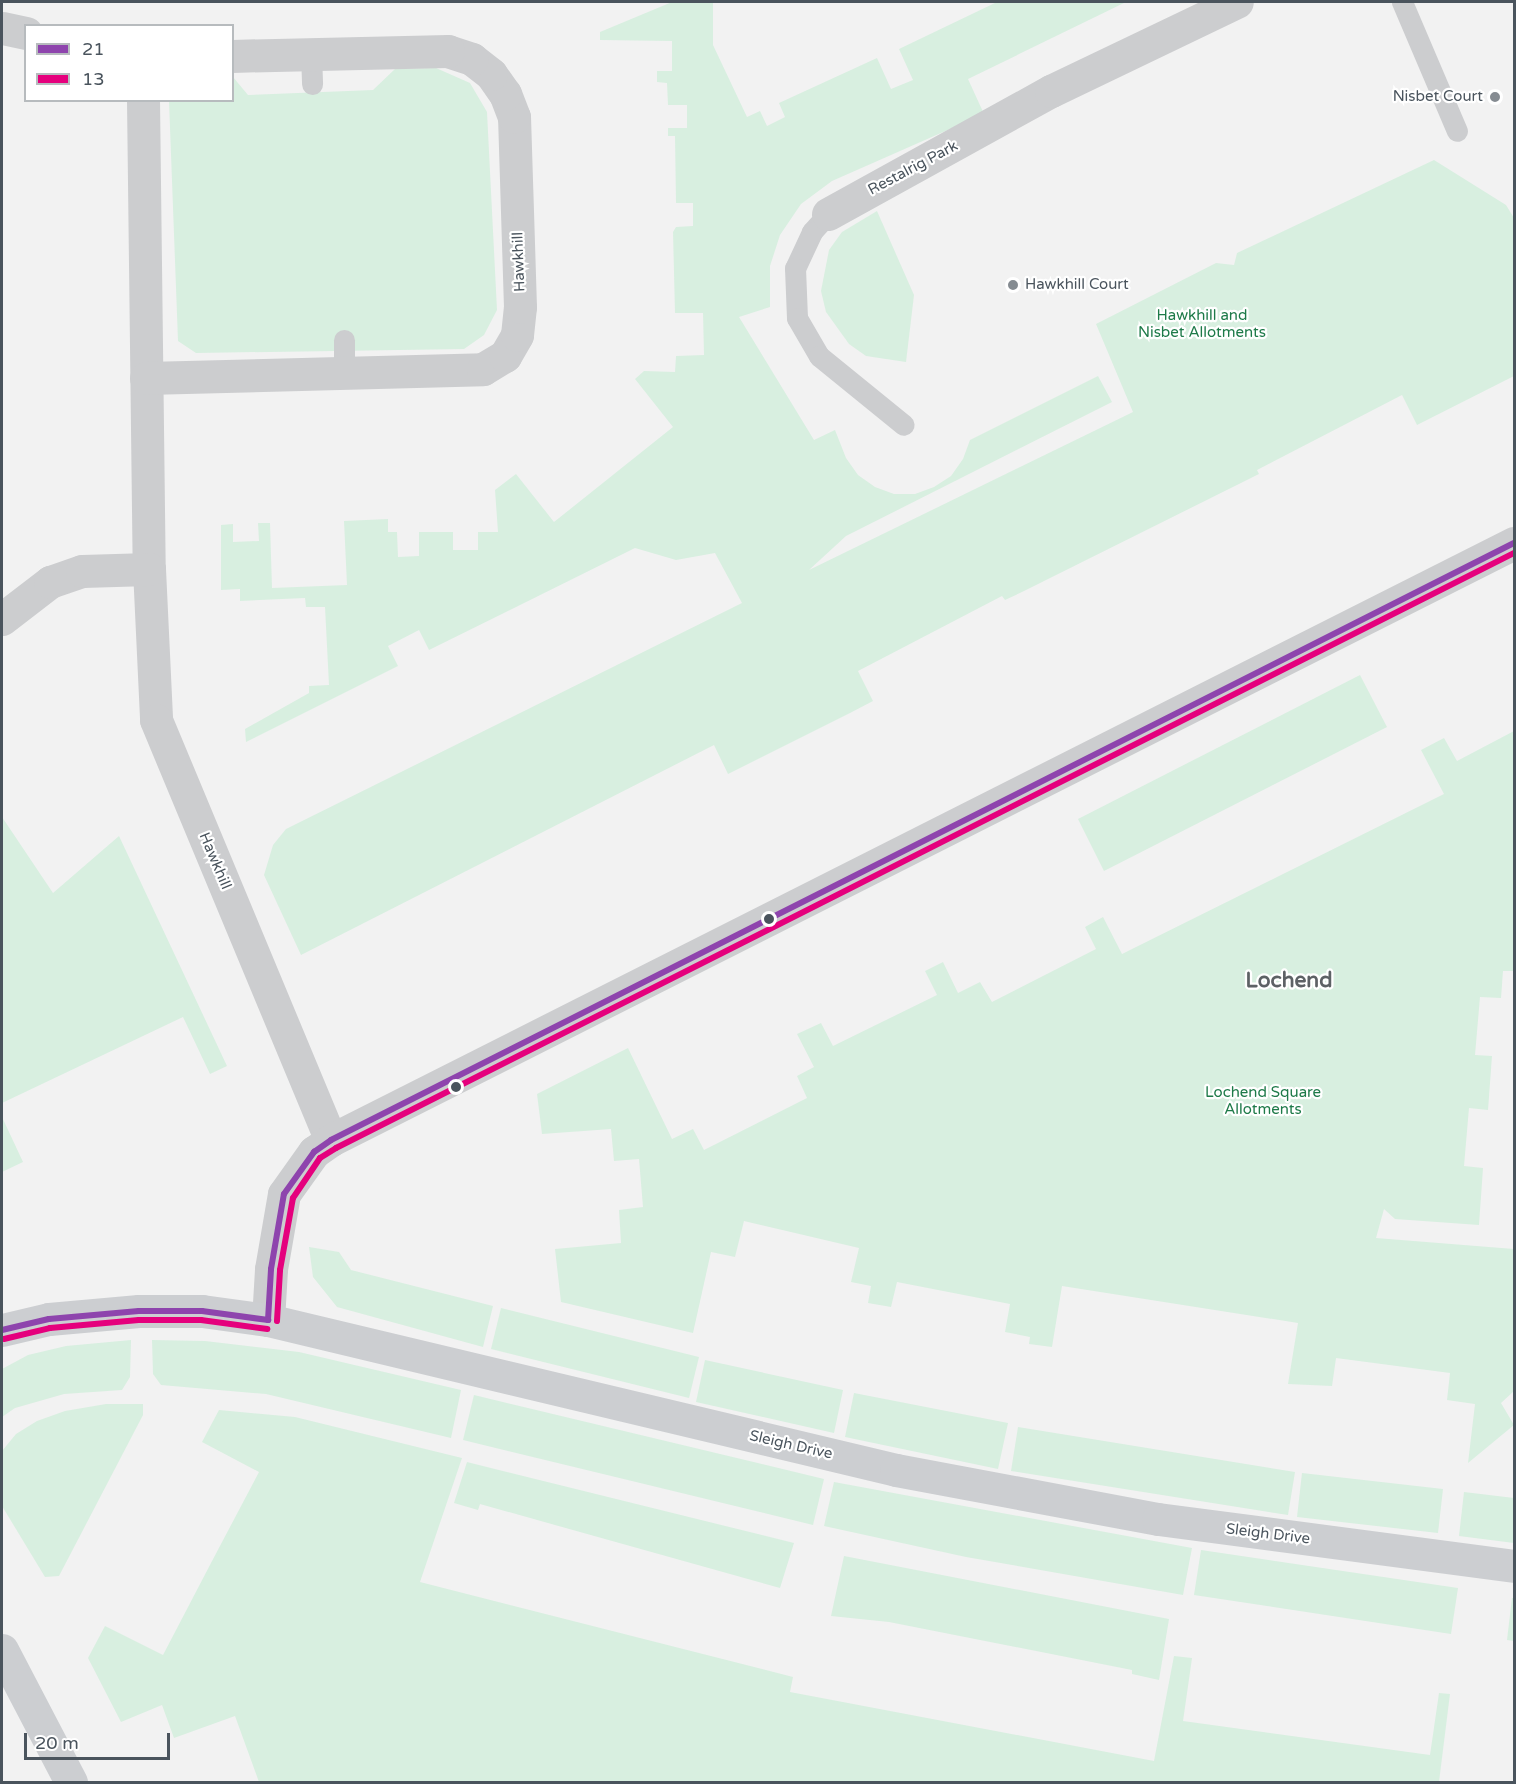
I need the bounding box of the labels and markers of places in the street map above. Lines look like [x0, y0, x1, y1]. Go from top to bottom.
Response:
place label: Nisbet Court [1393, 88, 1483, 106]
marker: Nisbet Court [1488, 90, 1502, 104]
place label: Hawkhill Court [1025, 276, 1129, 294]
marker: Hawkhill Court [1006, 278, 1020, 292]
unlabelled marker [763, 913, 775, 925]
unlabelled marker [450, 1081, 462, 1093]

